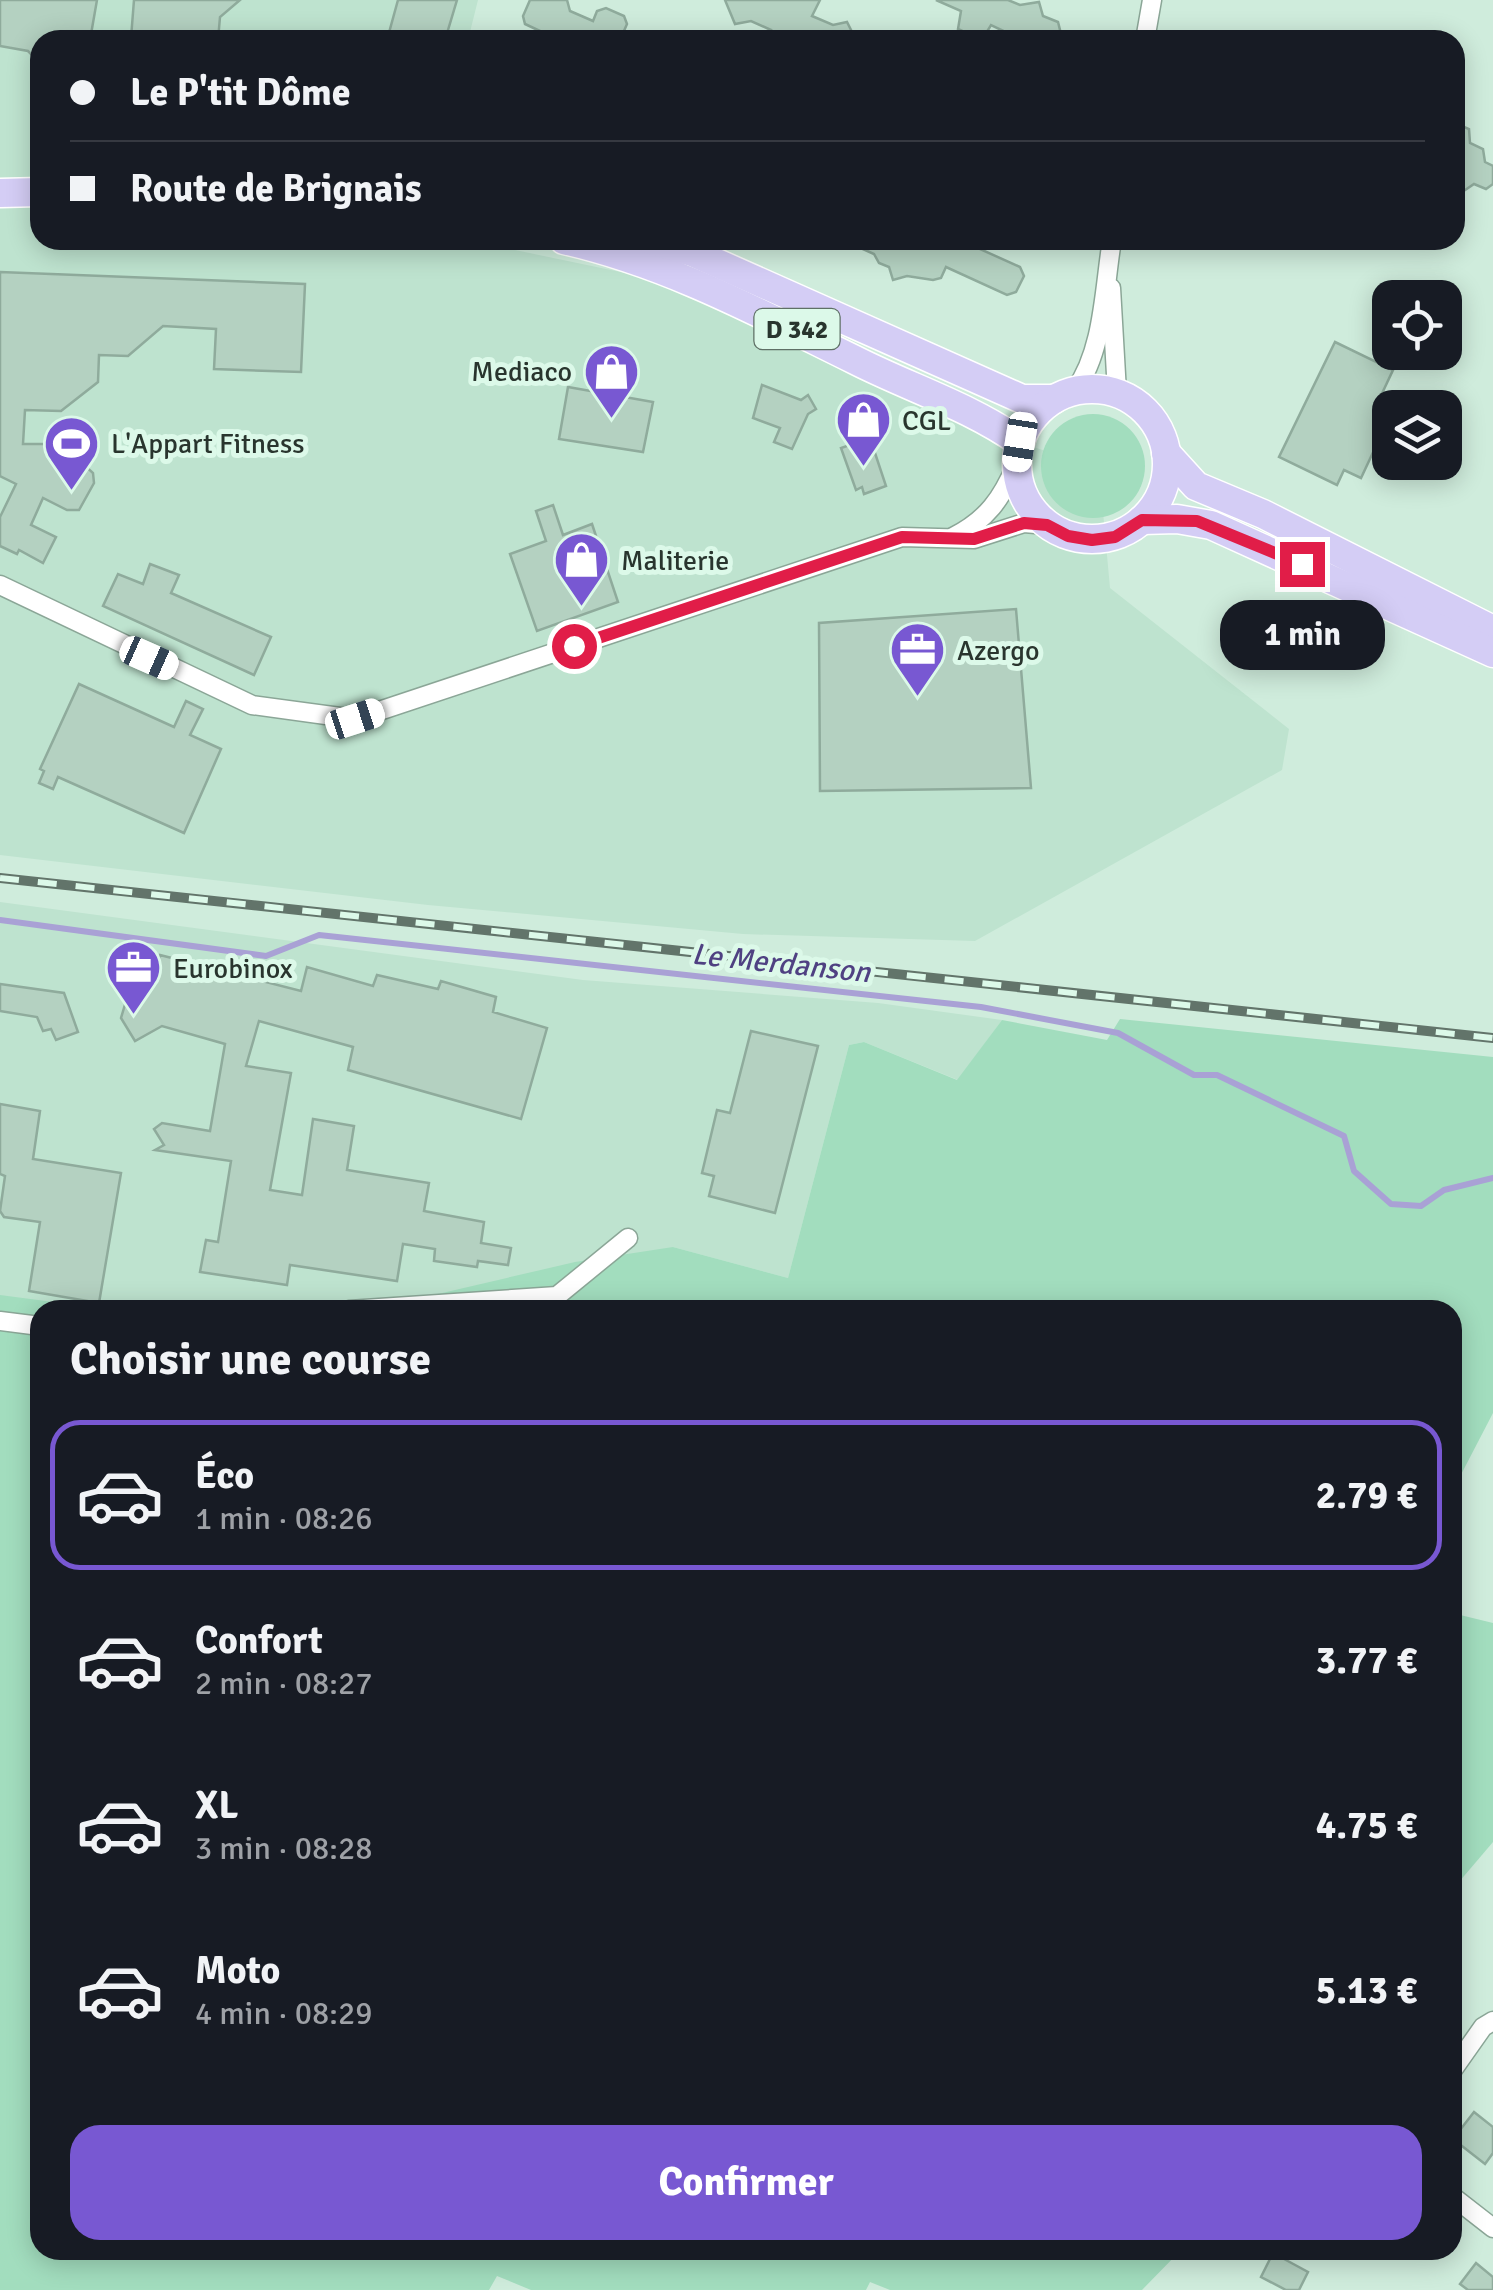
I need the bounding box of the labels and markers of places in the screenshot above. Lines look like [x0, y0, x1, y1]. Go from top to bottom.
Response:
shop icon: Mediaco [581, 341, 641, 420]
place label: Mediaco [471, 355, 572, 389]
shop icon: CGL [833, 390, 893, 469]
place label: CGL [902, 404, 951, 438]
sports icon: L'Appart Fitness [42, 413, 102, 492]
place label: L'Appart Fitness [111, 427, 305, 461]
shop icon: Maliterie [552, 530, 612, 609]
place label: Maliterie [621, 544, 729, 578]
office icon: Azergo [888, 620, 948, 699]
place label: Azergo [957, 634, 1040, 668]
office icon: Eurobinox [104, 938, 164, 1017]
place label: Eurobinox [173, 952, 293, 986]

